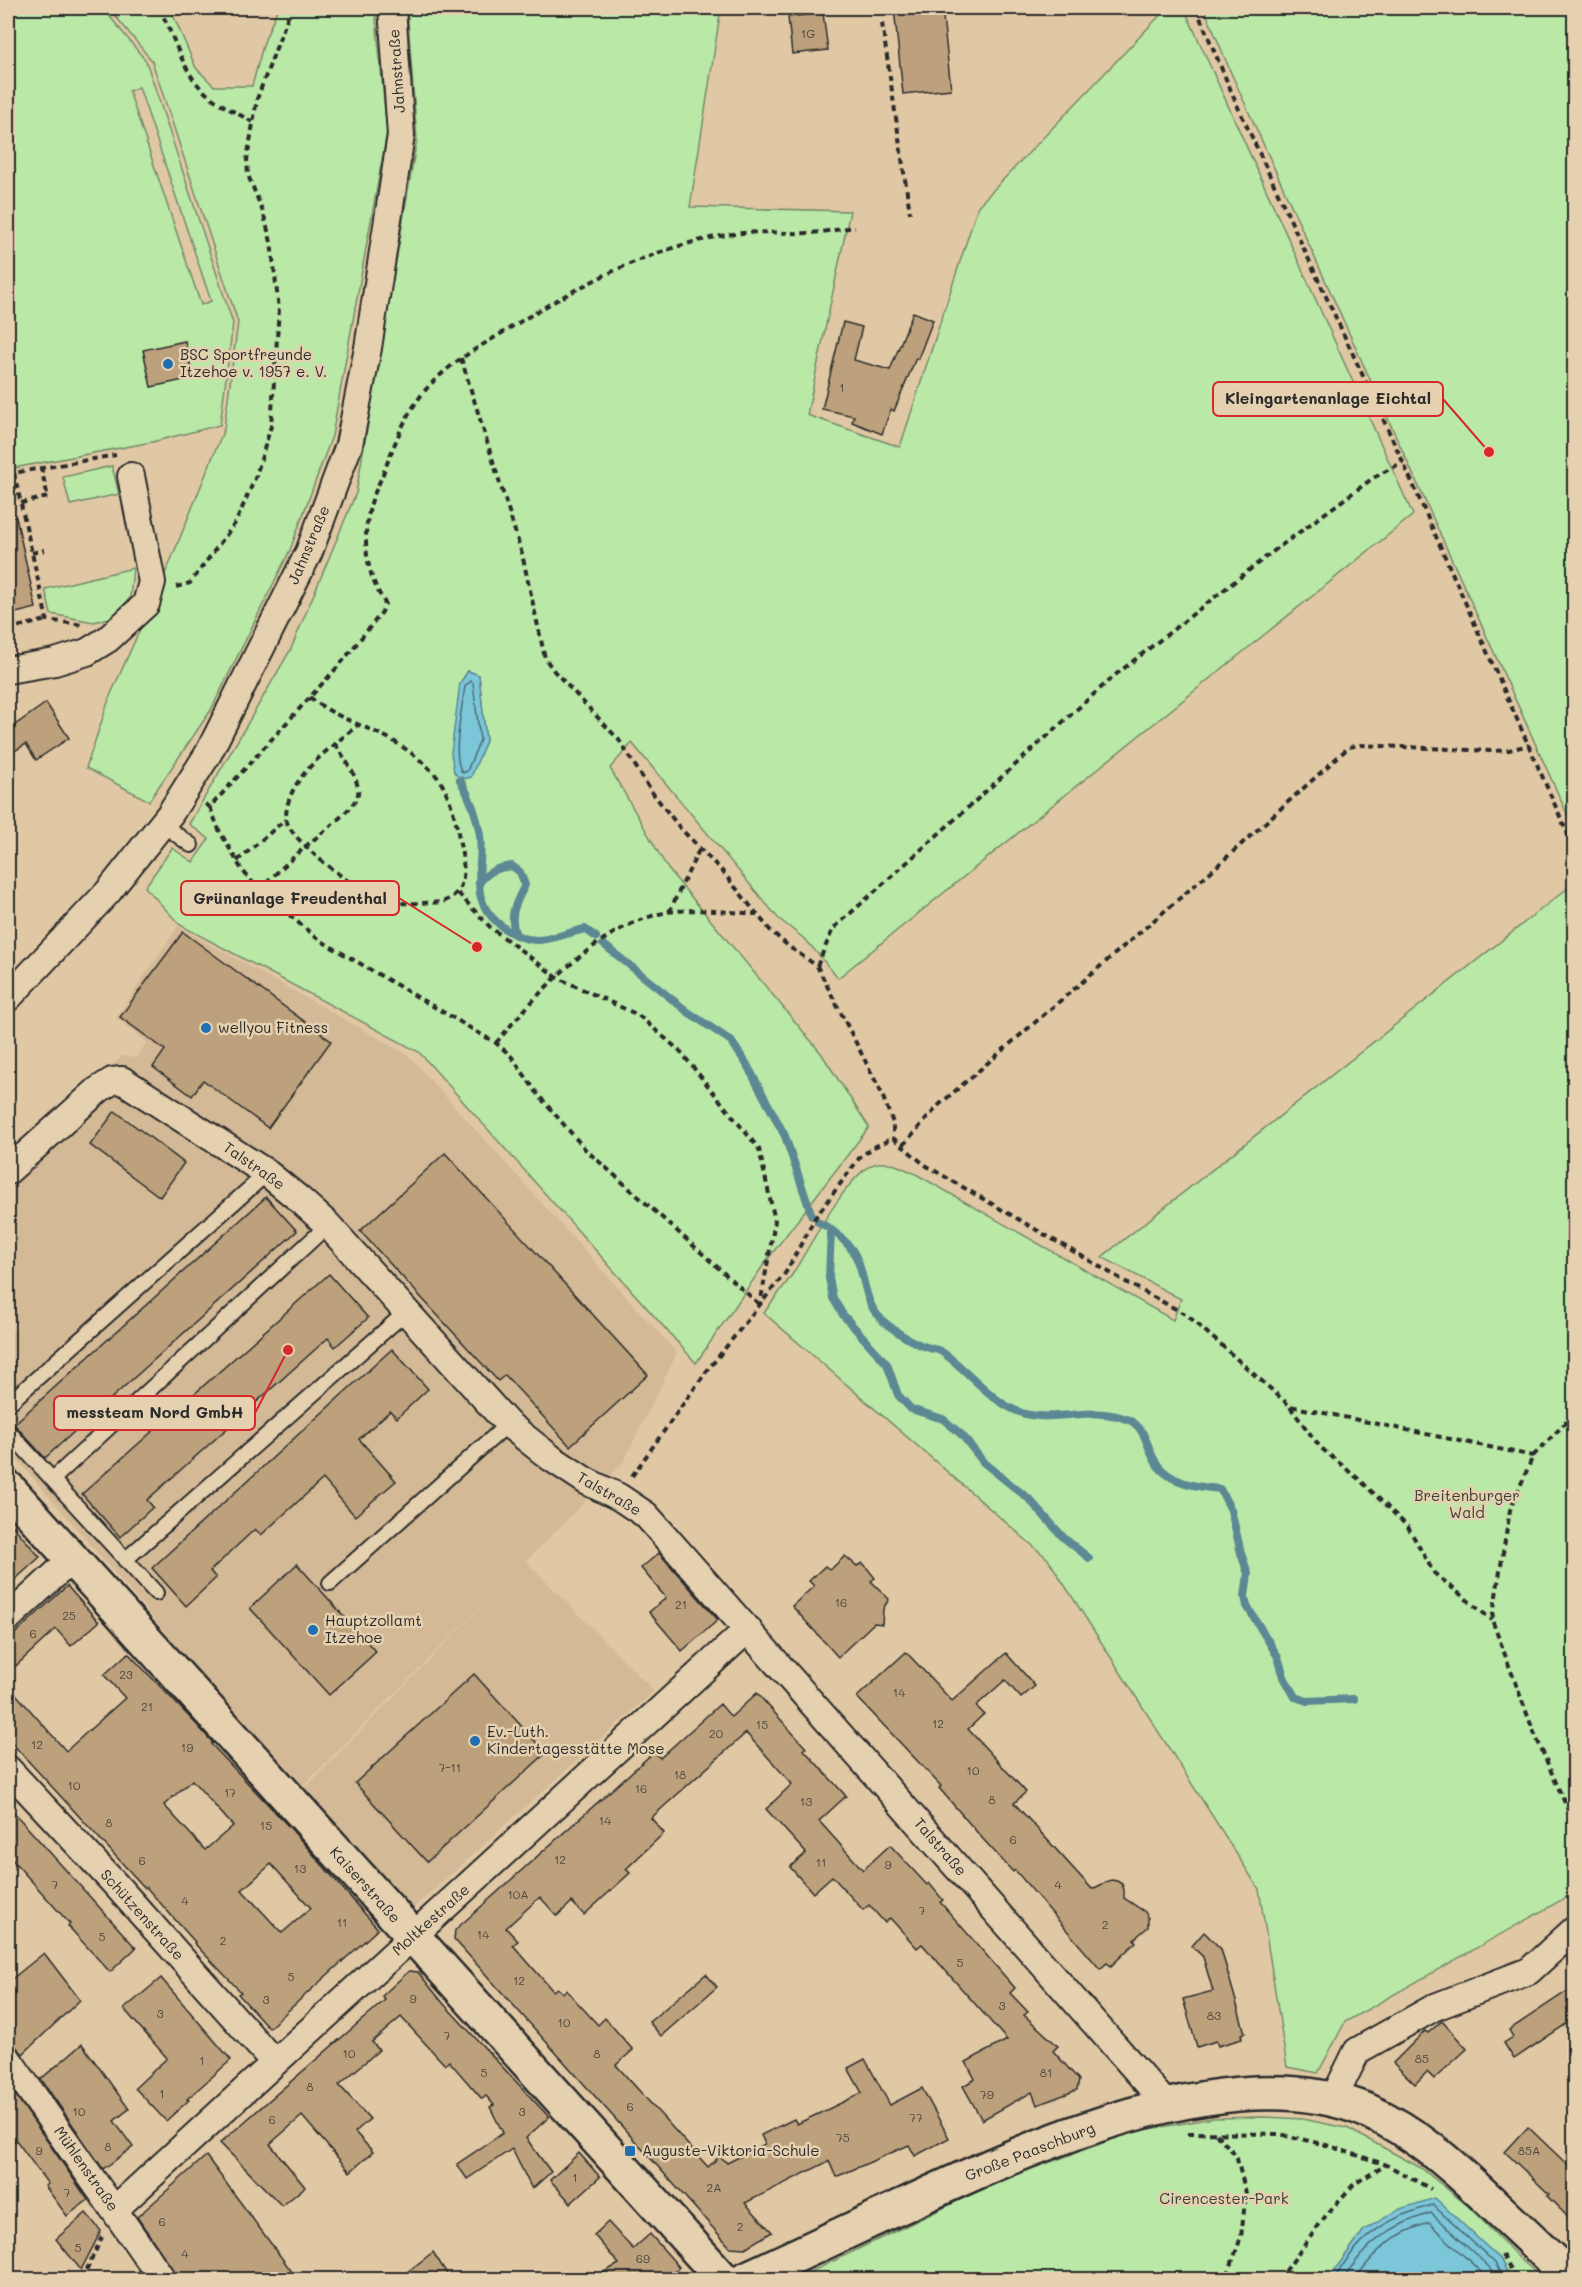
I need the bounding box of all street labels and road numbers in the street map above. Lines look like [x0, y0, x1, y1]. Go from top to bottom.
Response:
street label: Jahnstraße [383, 29, 409, 114]
street label: Jahnstraße [282, 502, 334, 587]
street label: Talstraße [220, 1137, 289, 1194]
street label: Talstraße [574, 1467, 645, 1520]
street label: Talstraße [910, 1813, 972, 1880]
street label: Kaiserstraße [326, 1842, 406, 1927]
street label: Schützenstraße [96, 1865, 189, 1964]
street label: Moltkestraße [387, 1879, 473, 1959]
street label: Große Paaschburg [962, 2117, 1098, 2185]
street label: Mühlenstraße [50, 2122, 124, 2215]

